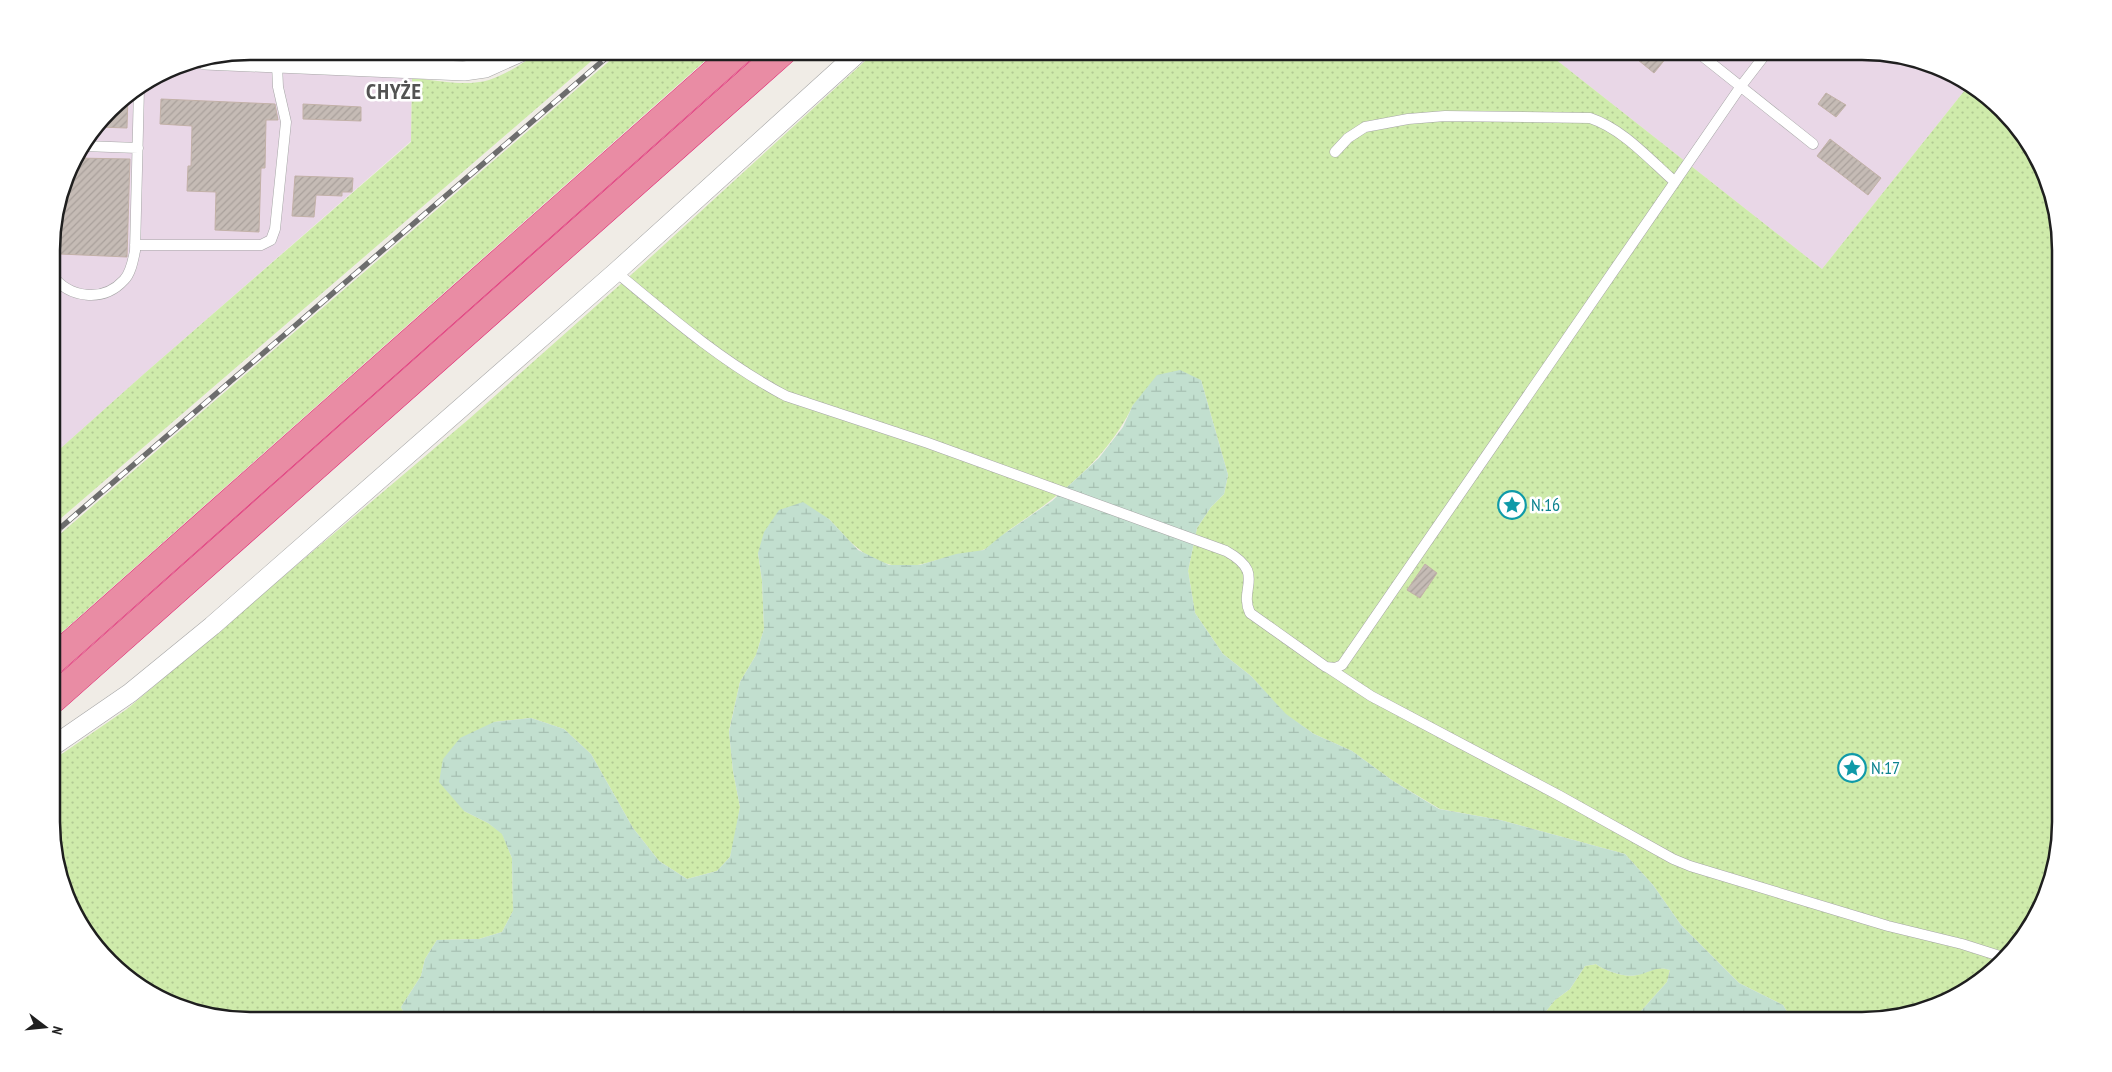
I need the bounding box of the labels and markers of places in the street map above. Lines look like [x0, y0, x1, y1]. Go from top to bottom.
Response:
place icon: N.16 [1497, 490, 1527, 520]
place label: N.16 [1531, 493, 1560, 516]
place icon: N.17 [1837, 753, 1867, 783]
place label: N.17 [1871, 756, 1900, 779]

